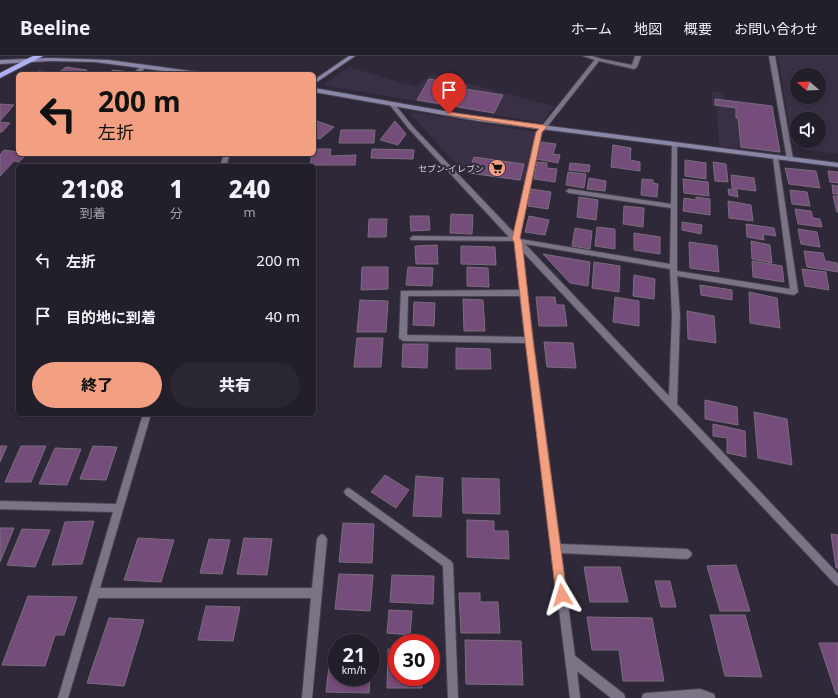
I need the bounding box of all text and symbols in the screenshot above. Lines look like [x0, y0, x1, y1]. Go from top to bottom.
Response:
text: Beeline [20, 15, 90, 41]
text: ホーム [570, 19, 612, 38]
text: 地図 [634, 19, 662, 38]
text: 概要 [684, 19, 712, 38]
text: お問い合わせ [734, 19, 818, 38]
north arrow [790, 68, 826, 104]
map controls [790, 68, 826, 148]
pin [432, 73, 466, 114]
icon: arrive [438, 79, 460, 101]
text: 200 m [98, 82, 181, 120]
icon: left [32, 88, 84, 140]
button: sound [790, 112, 826, 148]
text: 左折 [98, 120, 134, 144]
supermarket icon: セブン-イレブン [487, 158, 507, 178]
place label: セブン-イレブン [418, 162, 484, 175]
text: 21:08 [62, 172, 124, 205]
text: 1 [169, 172, 183, 205]
text: 240 [229, 172, 270, 205]
text: m [244, 203, 256, 221]
text: 到着 [80, 204, 106, 222]
text: 分 [170, 204, 183, 222]
icon: left [32, 249, 54, 271]
text: 200 m [256, 250, 300, 270]
text: 左折 [66, 251, 96, 271]
icon: arrive [32, 305, 54, 327]
text: 40 m [265, 306, 300, 326]
text: 目的地に到着 [66, 307, 156, 327]
button: 終了 [32, 362, 162, 408]
button: 共有 [170, 362, 300, 408]
position arrow [541, 574, 583, 616]
speed limit sign: 30 [388, 634, 440, 686]
text: 21 [343, 641, 365, 668]
text: km/h [342, 663, 366, 677]

